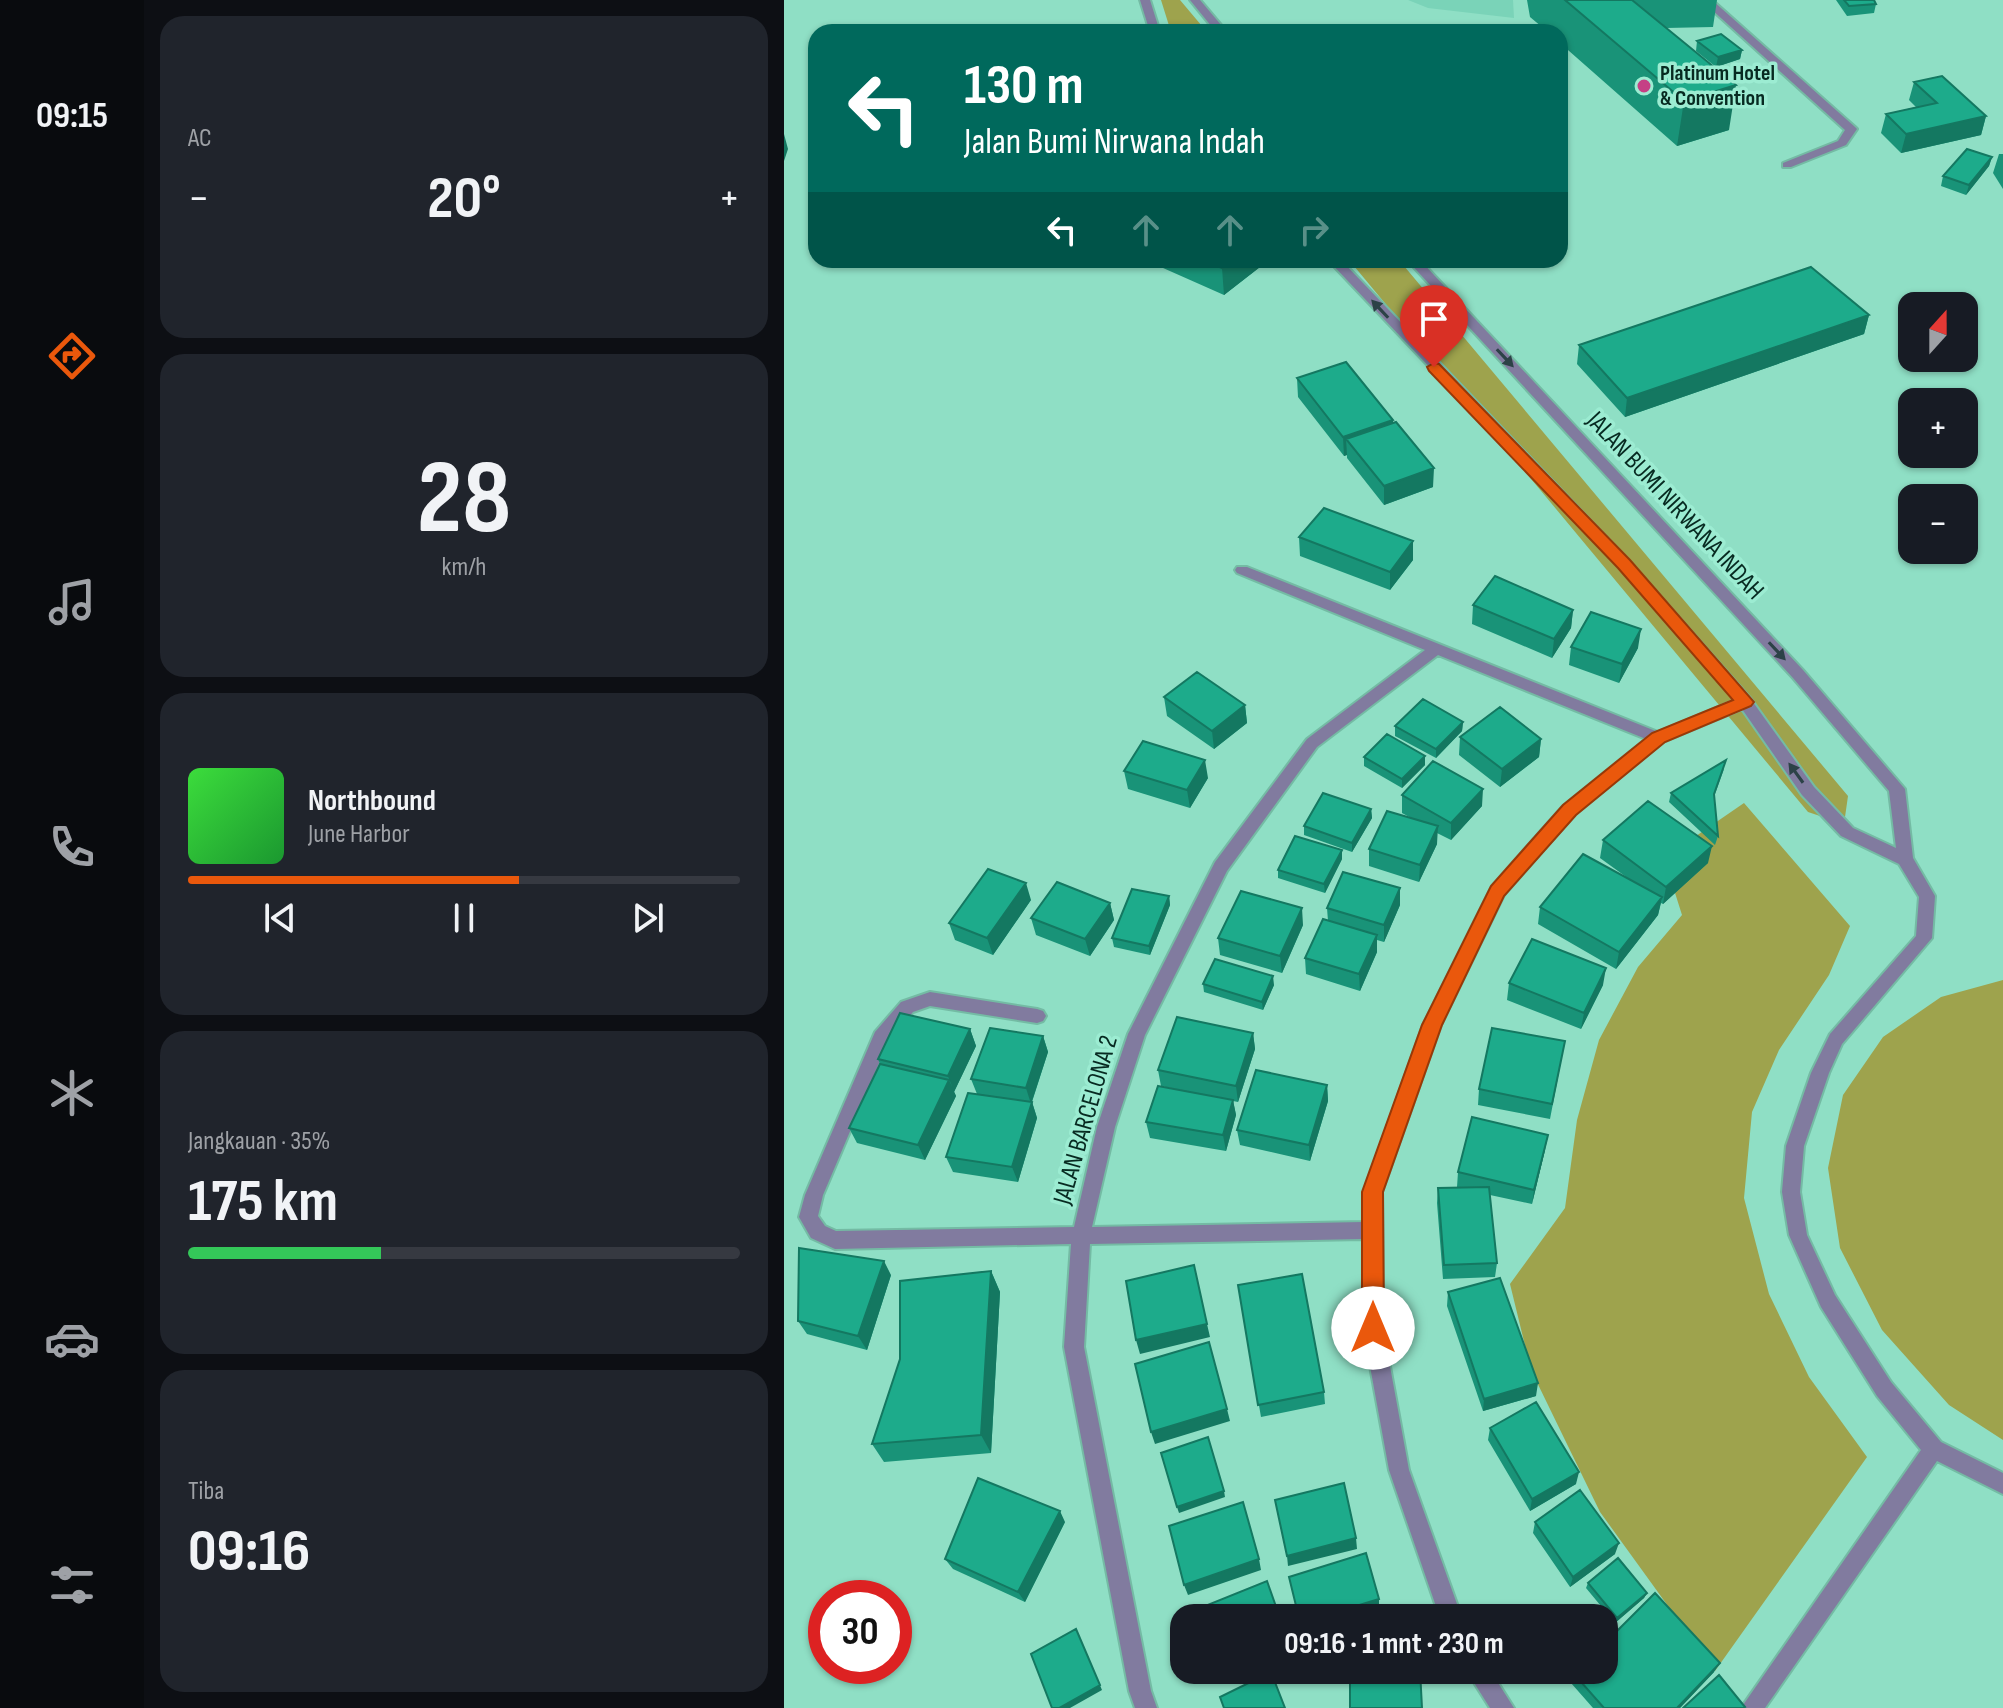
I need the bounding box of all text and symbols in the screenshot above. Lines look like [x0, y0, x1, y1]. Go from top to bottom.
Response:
text: 130 m [964, 53, 1084, 120]
icon: left [832, 56, 936, 160]
place label: Platinum Hotel & Convention [1660, 60, 1775, 112]
marker: Platinum Hotel & Convention [1635, 77, 1653, 95]
text: 09:15 [36, 95, 108, 138]
text: Jalan Bumi Nirwana Indah [964, 121, 1265, 164]
text: AC [188, 123, 212, 154]
text: 20° [427, 163, 501, 235]
text: − [188, 172, 210, 225]
text: + [718, 172, 740, 225]
icon: left [1040, 208, 1084, 252]
icon: ahead [1124, 208, 1168, 252]
icon: ahead [1208, 208, 1252, 252]
icon: right [1292, 208, 1336, 252]
pin [1400, 285, 1468, 367]
north arrow [1898, 292, 1978, 372]
map controls [1898, 292, 1978, 564]
icon: arrive [1412, 297, 1456, 341]
one-way arrow [1371, 300, 1389, 319]
icon: directions [44, 328, 100, 384]
one-way arrow [1495, 348, 1513, 367]
button: + [1898, 388, 1978, 468]
street label: JALAN BUMI NIRWANA INDAH [1579, 405, 1770, 606]
text: 28 [417, 437, 511, 562]
button: − [1898, 484, 1978, 564]
text: km/h [442, 552, 486, 583]
icon: music [44, 574, 100, 630]
one-way arrow [1768, 641, 1786, 660]
one-way arrow [1788, 762, 1804, 784]
text: Northbound [308, 783, 436, 819]
icon: phone [44, 819, 100, 875]
text: June Harbor [308, 819, 410, 850]
icon: previous [258, 896, 302, 940]
icon: pause [442, 896, 486, 940]
icon: next [626, 896, 670, 940]
street label: JALAN BARCELONA 2 [1047, 1032, 1125, 1209]
icon: climate [44, 1065, 100, 1121]
text: Jangkauan · 35% [188, 1126, 330, 1157]
text: 175 km [188, 1166, 338, 1238]
position arrow [1331, 1286, 1415, 1370]
icon: car [44, 1311, 100, 1367]
text: Tiba [188, 1476, 224, 1507]
text: 09:16 [188, 1516, 310, 1588]
icon: filters [44, 1557, 100, 1613]
speed limit sign: 30 [808, 1580, 912, 1684]
text: 09:16 · 1 mnt · 230 m [1284, 1626, 1504, 1662]

